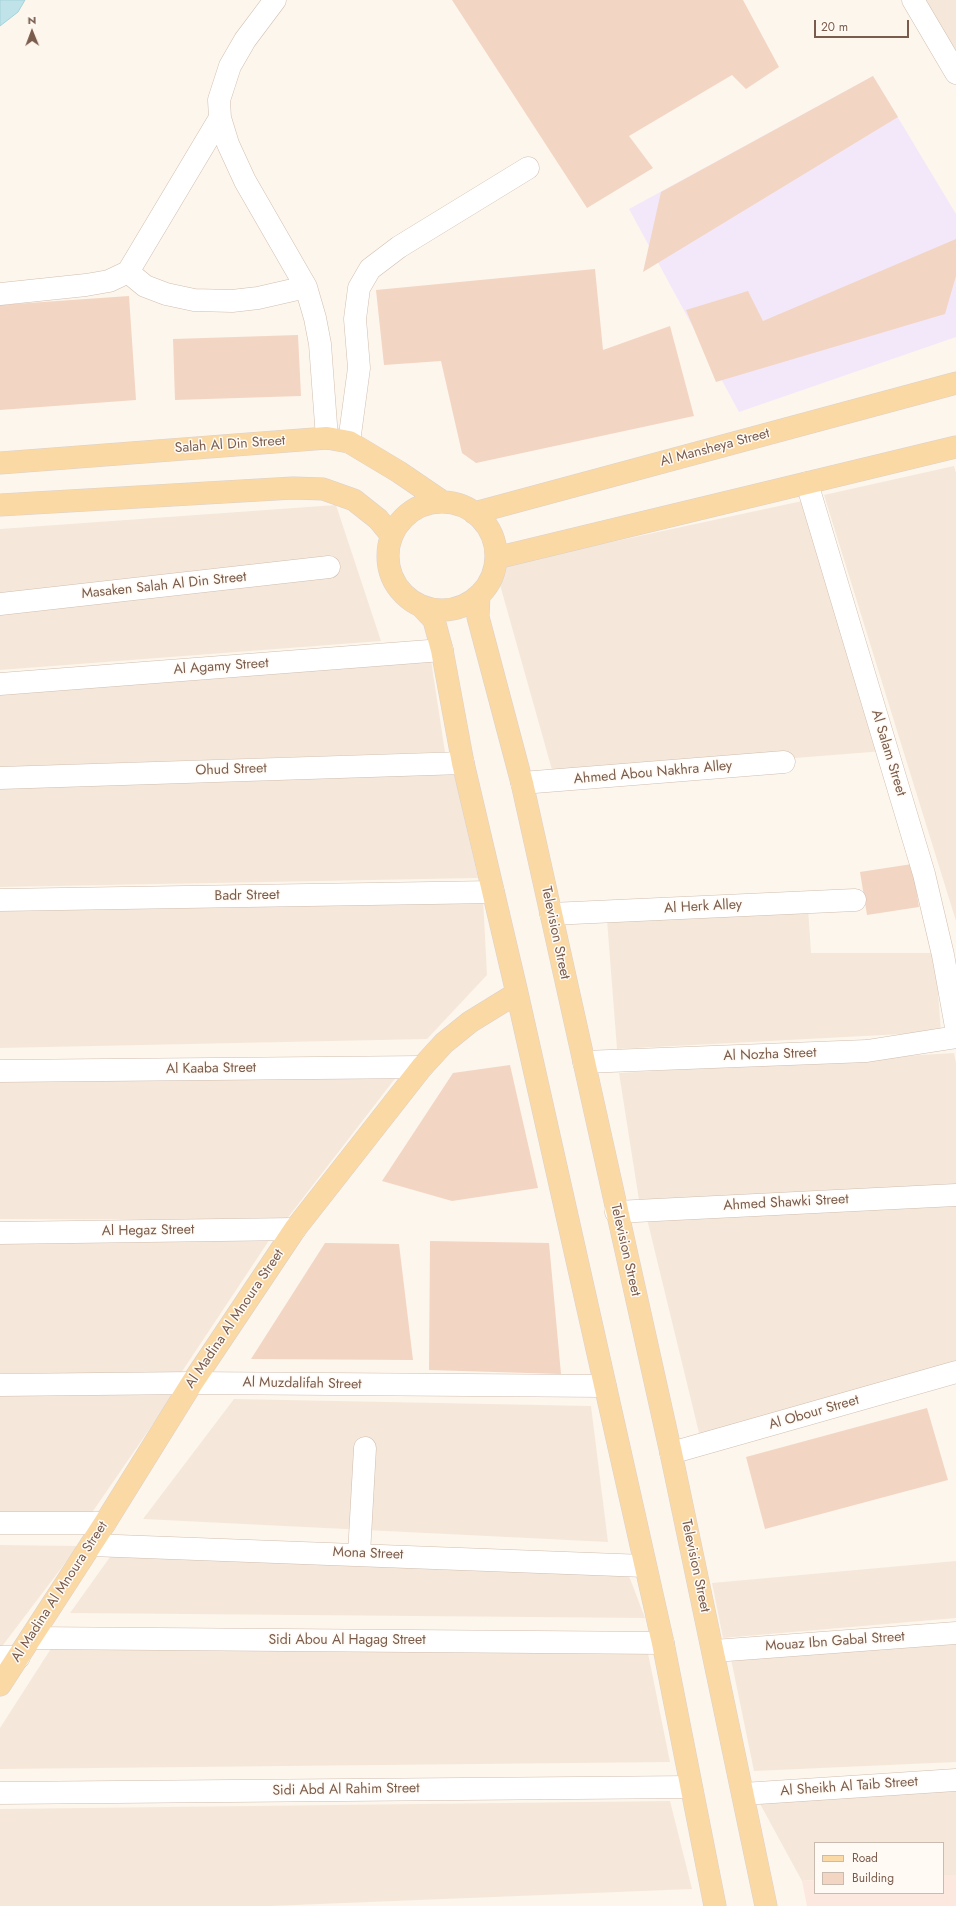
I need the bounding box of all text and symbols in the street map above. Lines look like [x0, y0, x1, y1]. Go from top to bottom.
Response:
north arrow [12, 12, 52, 52]
text: N [27, 12, 36, 28]
scale bar [816, 12, 911, 38]
text: 20 m [821, 18, 848, 36]
street label: Al Mansheya Street [658, 425, 772, 471]
street label: Salah Al Din Street [174, 433, 286, 457]
street label: Masaken Salah Al Din Street [81, 569, 247, 603]
street label: Al Agamy Street [173, 655, 269, 679]
street label: Al Salam Street [867, 708, 909, 798]
street label: Ahmed Abou Nakhra Alley [573, 758, 733, 788]
street label: Ohud Street [195, 760, 267, 780]
street label: Television Street [537, 885, 573, 981]
street label: Badr Street [214, 887, 280, 905]
street label: Al Herk Alley [664, 897, 742, 917]
street label: Al Nozha Street [723, 1045, 817, 1065]
street label: Al Kaaba Street [166, 1060, 256, 1078]
street label: Ahmed Shawki Street [723, 1191, 849, 1215]
street label: Television Street [606, 1202, 644, 1298]
street label: Al Hegaz Street [102, 1222, 194, 1240]
street label: Al Madina Al Mnoura Street [182, 1246, 288, 1392]
street label: Al Muzdalifah Street [242, 1375, 362, 1393]
street label: Al Obour Street [767, 1392, 861, 1434]
street label: Television Street [677, 1518, 713, 1614]
street label: Al Madina Al Mnoura Street [8, 1519, 112, 1665]
street label: Mona Street [332, 1544, 404, 1564]
street label: Mouaz Ibn Gabal Street [765, 1629, 905, 1655]
street label: Sidi Abou Al Hagag Street [268, 1633, 426, 1649]
street label: Al Sheikh Al Taib Street [780, 1774, 918, 1800]
street label: Sidi Abd Al Rahim Street [272, 1780, 420, 1800]
legend [814, 1842, 944, 1894]
text: Road [852, 1849, 878, 1867]
text: Building [852, 1869, 894, 1887]

